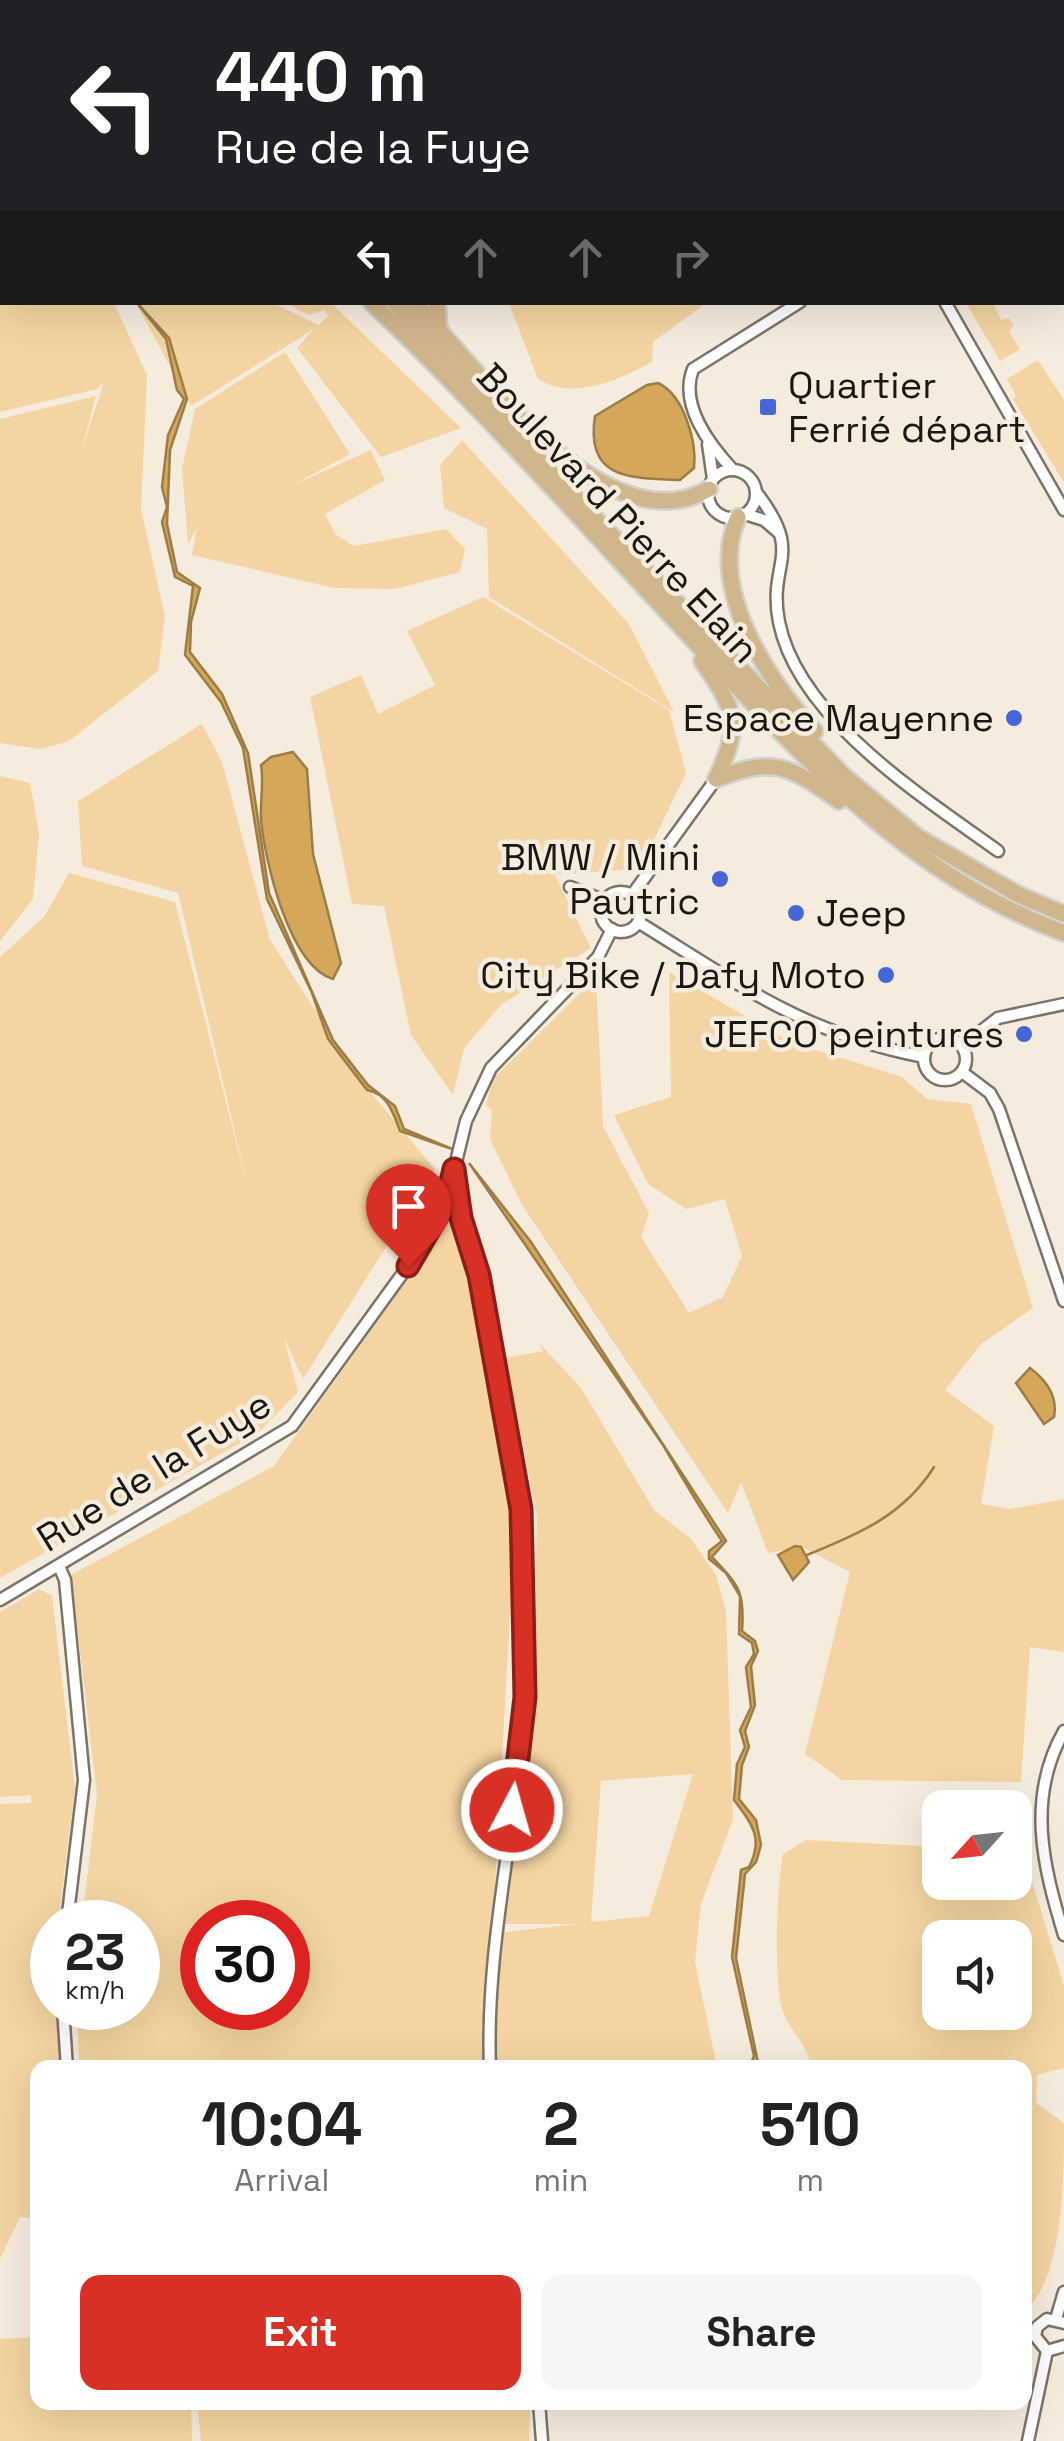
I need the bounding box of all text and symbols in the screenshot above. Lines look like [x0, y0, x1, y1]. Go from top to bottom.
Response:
text: 440 m [215, 32, 427, 121]
icon: left [50, 40, 180, 170]
text: Rue de la Fuye [215, 119, 531, 176]
icon: left [348, 230, 403, 285]
icon: ahead [453, 230, 508, 285]
icon: ahead [558, 230, 613, 285]
icon: right [663, 230, 718, 285]
street label: Boulevard Pierre Elain [467, 353, 769, 673]
place label: Quartier Ferrié départ [788, 361, 1026, 453]
marker: Quartier Ferrié départ [757, 396, 779, 418]
place label: Espace Mayenne [683, 694, 994, 742]
marker: Espace Mayenne [1003, 707, 1025, 729]
place label: BMW / Mini Pautric [501, 833, 700, 925]
marker: BMW / Mini Pautric [709, 868, 731, 890]
place label: Jeep [816, 889, 907, 937]
marker: Jeep [785, 902, 807, 924]
place label: City Bike / Dafy Moto [480, 951, 866, 999]
marker: City Bike / Dafy Moto [875, 964, 897, 986]
place label: JEFCO peintures [704, 1010, 1004, 1058]
marker: JEFCO peintures [1013, 1023, 1035, 1045]
pin [366, 1164, 451, 1267]
icon: arrive [381, 1179, 436, 1234]
street label: Rue de la Fuye [28, 1380, 280, 1562]
position arrow [460, 1758, 564, 1862]
north arrow [922, 1790, 1032, 1900]
map controls [922, 1790, 1032, 2030]
speed limit sign: 30 [180, 1900, 310, 2030]
button: sound [922, 1920, 1032, 2030]
text: 23 [65, 1921, 125, 1985]
text: km/h [65, 1974, 125, 2006]
text: 10:04 [201, 2086, 362, 2163]
text: 2 [543, 2086, 579, 2163]
text: 510 [760, 2086, 861, 2163]
text: Arrival [234, 2160, 329, 2200]
text: min [533, 2160, 588, 2200]
text: m [796, 2160, 824, 2200]
button: Exit [80, 2275, 521, 2390]
button: Share [541, 2275, 982, 2390]

